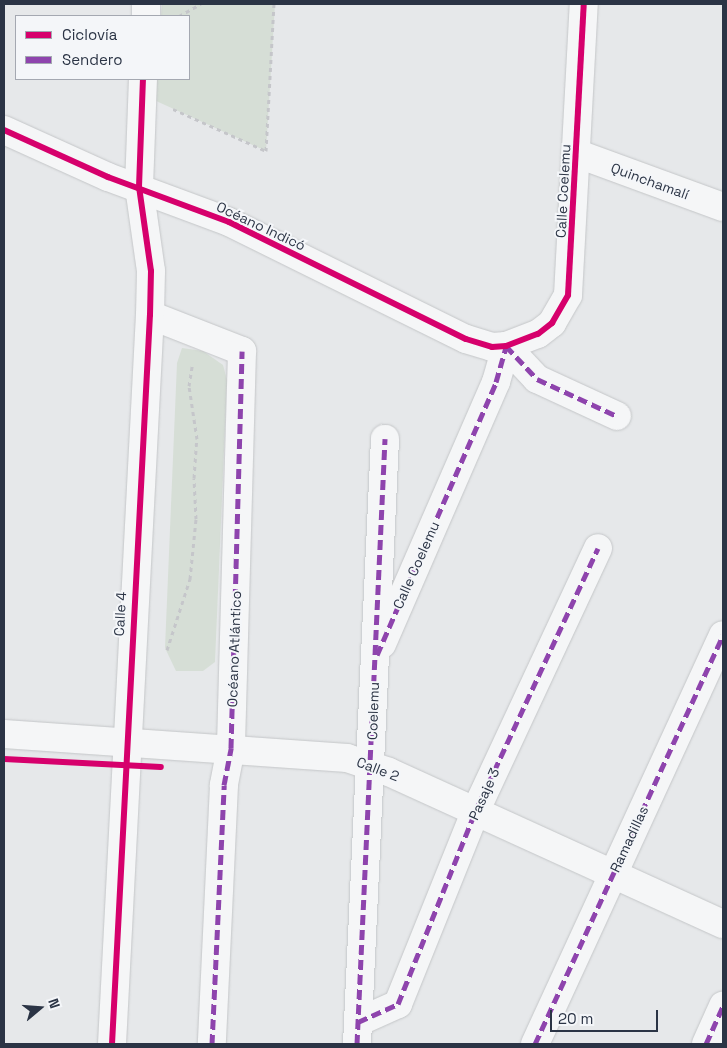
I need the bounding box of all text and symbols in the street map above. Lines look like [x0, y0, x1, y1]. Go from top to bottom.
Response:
legend [15, 15, 190, 80]
text: Ciclovía [62, 25, 117, 44]
text: Sendero [62, 50, 122, 69]
street label: Calle Coelemu [552, 144, 574, 238]
street label: Quinchamalí [609, 159, 691, 203]
street label: Océano Indicó [214, 198, 308, 254]
street label: Calle Coelemu [389, 519, 443, 611]
street label: Océano Atlántico [224, 590, 244, 708]
street label: Calle 4 [110, 591, 130, 637]
street label: Coelemu [364, 682, 382, 740]
street label: Calle 2 [354, 753, 402, 785]
street label: Pasaje 3 [465, 765, 503, 823]
street label: Ramadillas [606, 803, 652, 875]
north arrow [15, 983, 65, 1033]
text: N [44, 996, 64, 1011]
scale bar [552, 1000, 660, 1032]
text: 20 m [558, 1009, 593, 1028]

